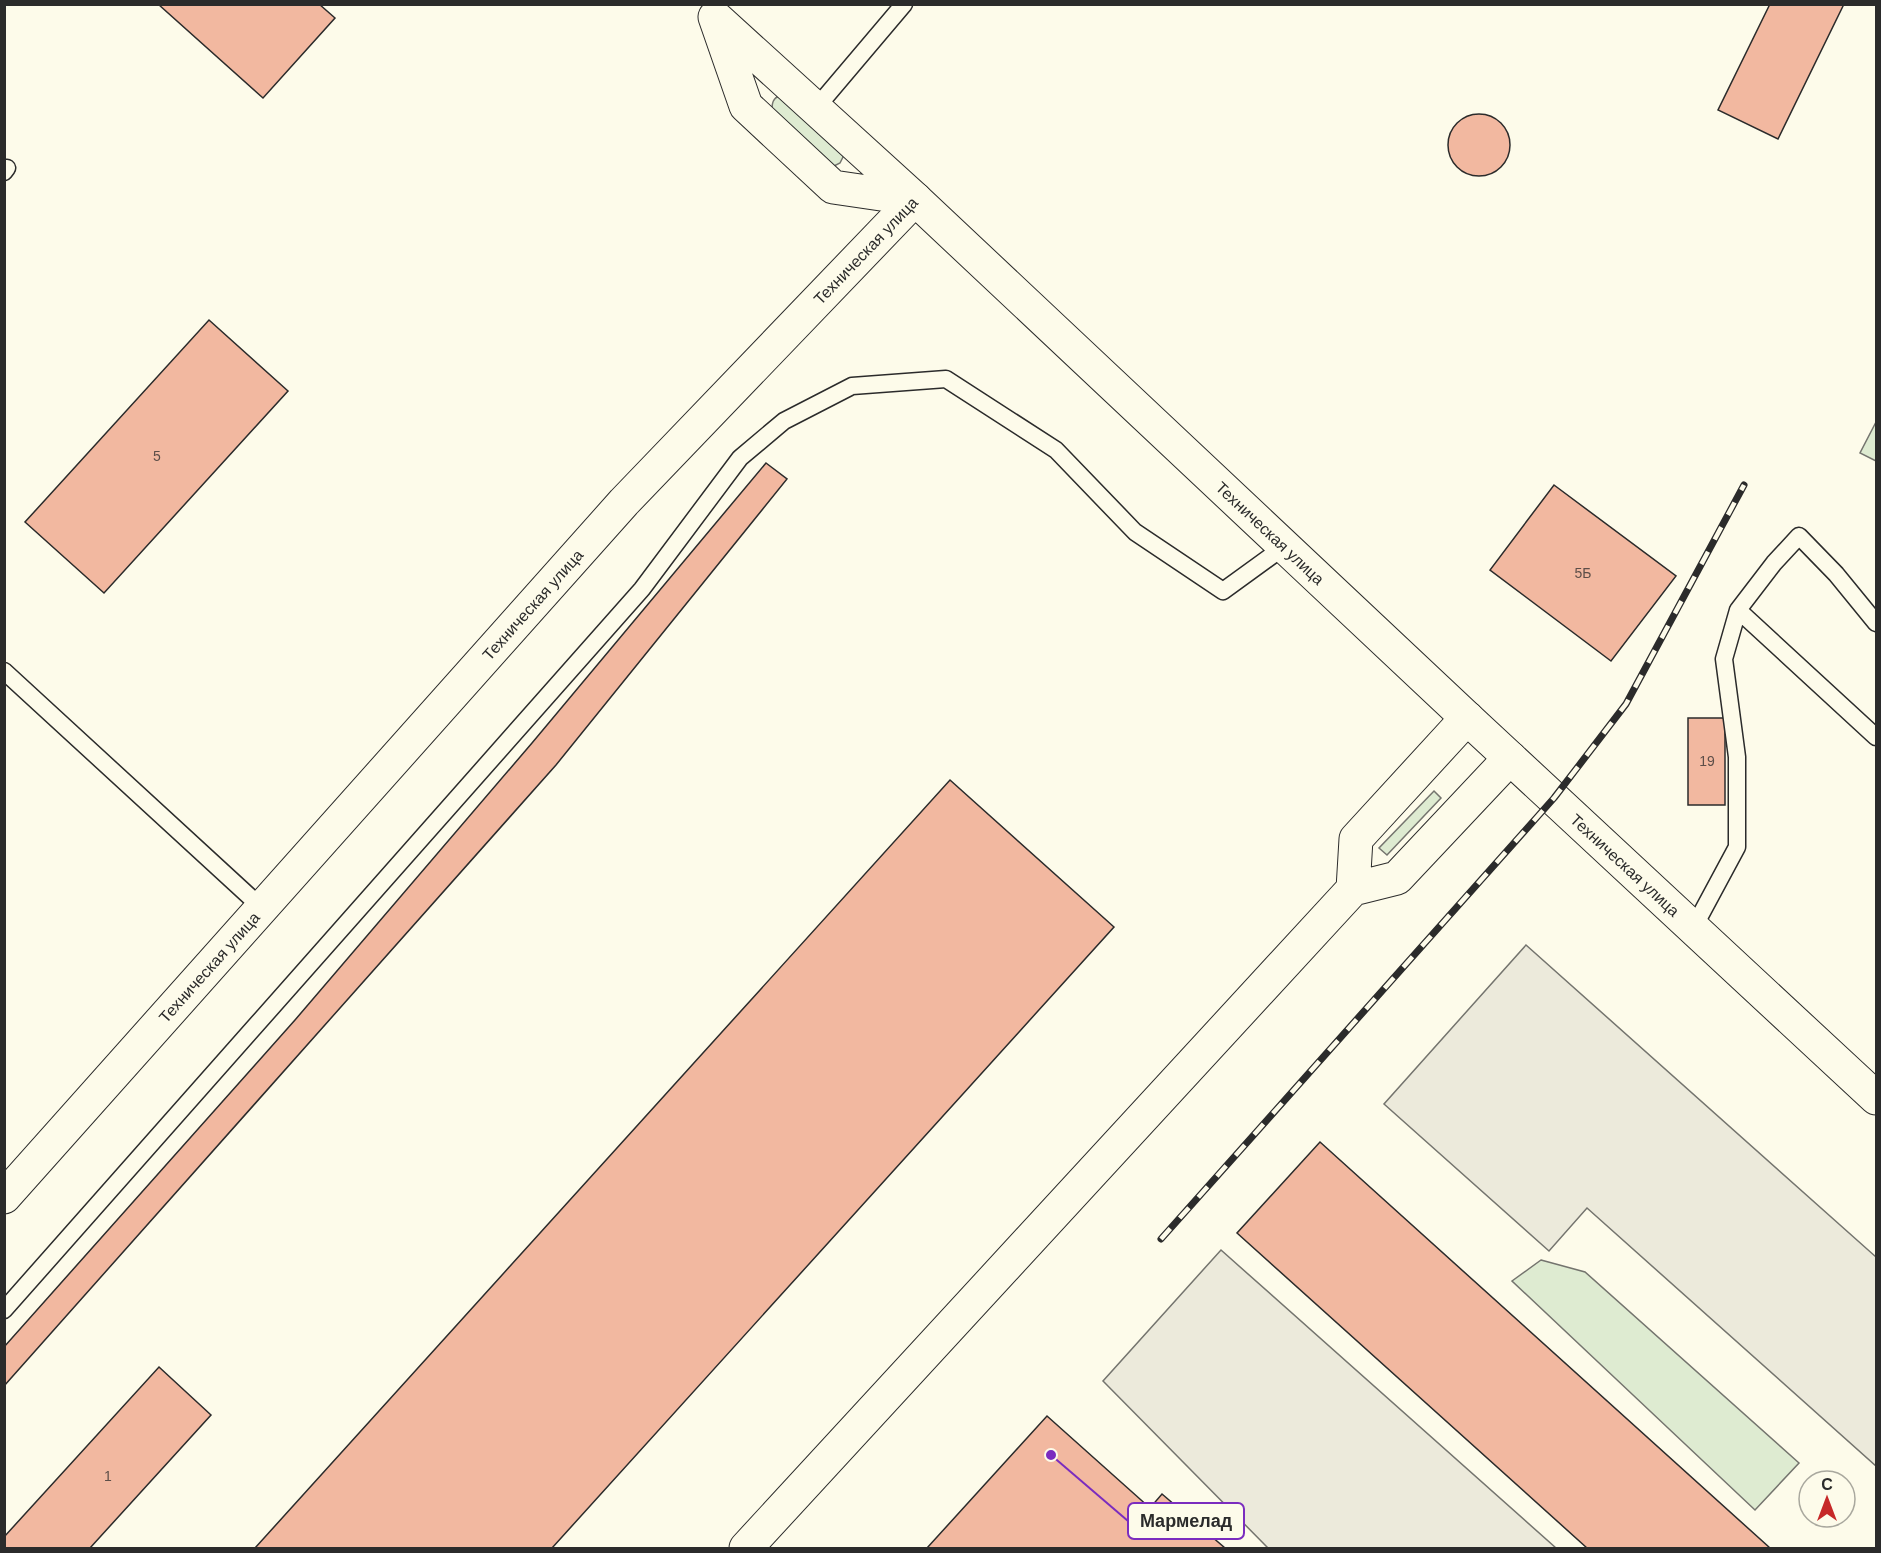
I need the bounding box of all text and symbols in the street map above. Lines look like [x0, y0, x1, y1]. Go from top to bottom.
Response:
street label: Техническая улица [810, 193, 921, 308]
house number: 5 [153, 448, 161, 464]
street label: Техническая улица [1213, 478, 1328, 588]
street label: Техническая улица [479, 546, 586, 663]
house number: 5Б [1575, 565, 1591, 581]
house number: 19 [1699, 753, 1715, 769]
street label: Техническая улица [1567, 810, 1683, 920]
street label: Техническая улица [155, 909, 263, 1026]
house number: 1 [104, 1468, 112, 1484]
north arrow [1797, 1469, 1857, 1529]
text: С [1821, 1476, 1833, 1493]
callout: Мармелад [1128, 1503, 1244, 1539]
text: Мармелад [1140, 1511, 1233, 1531]

